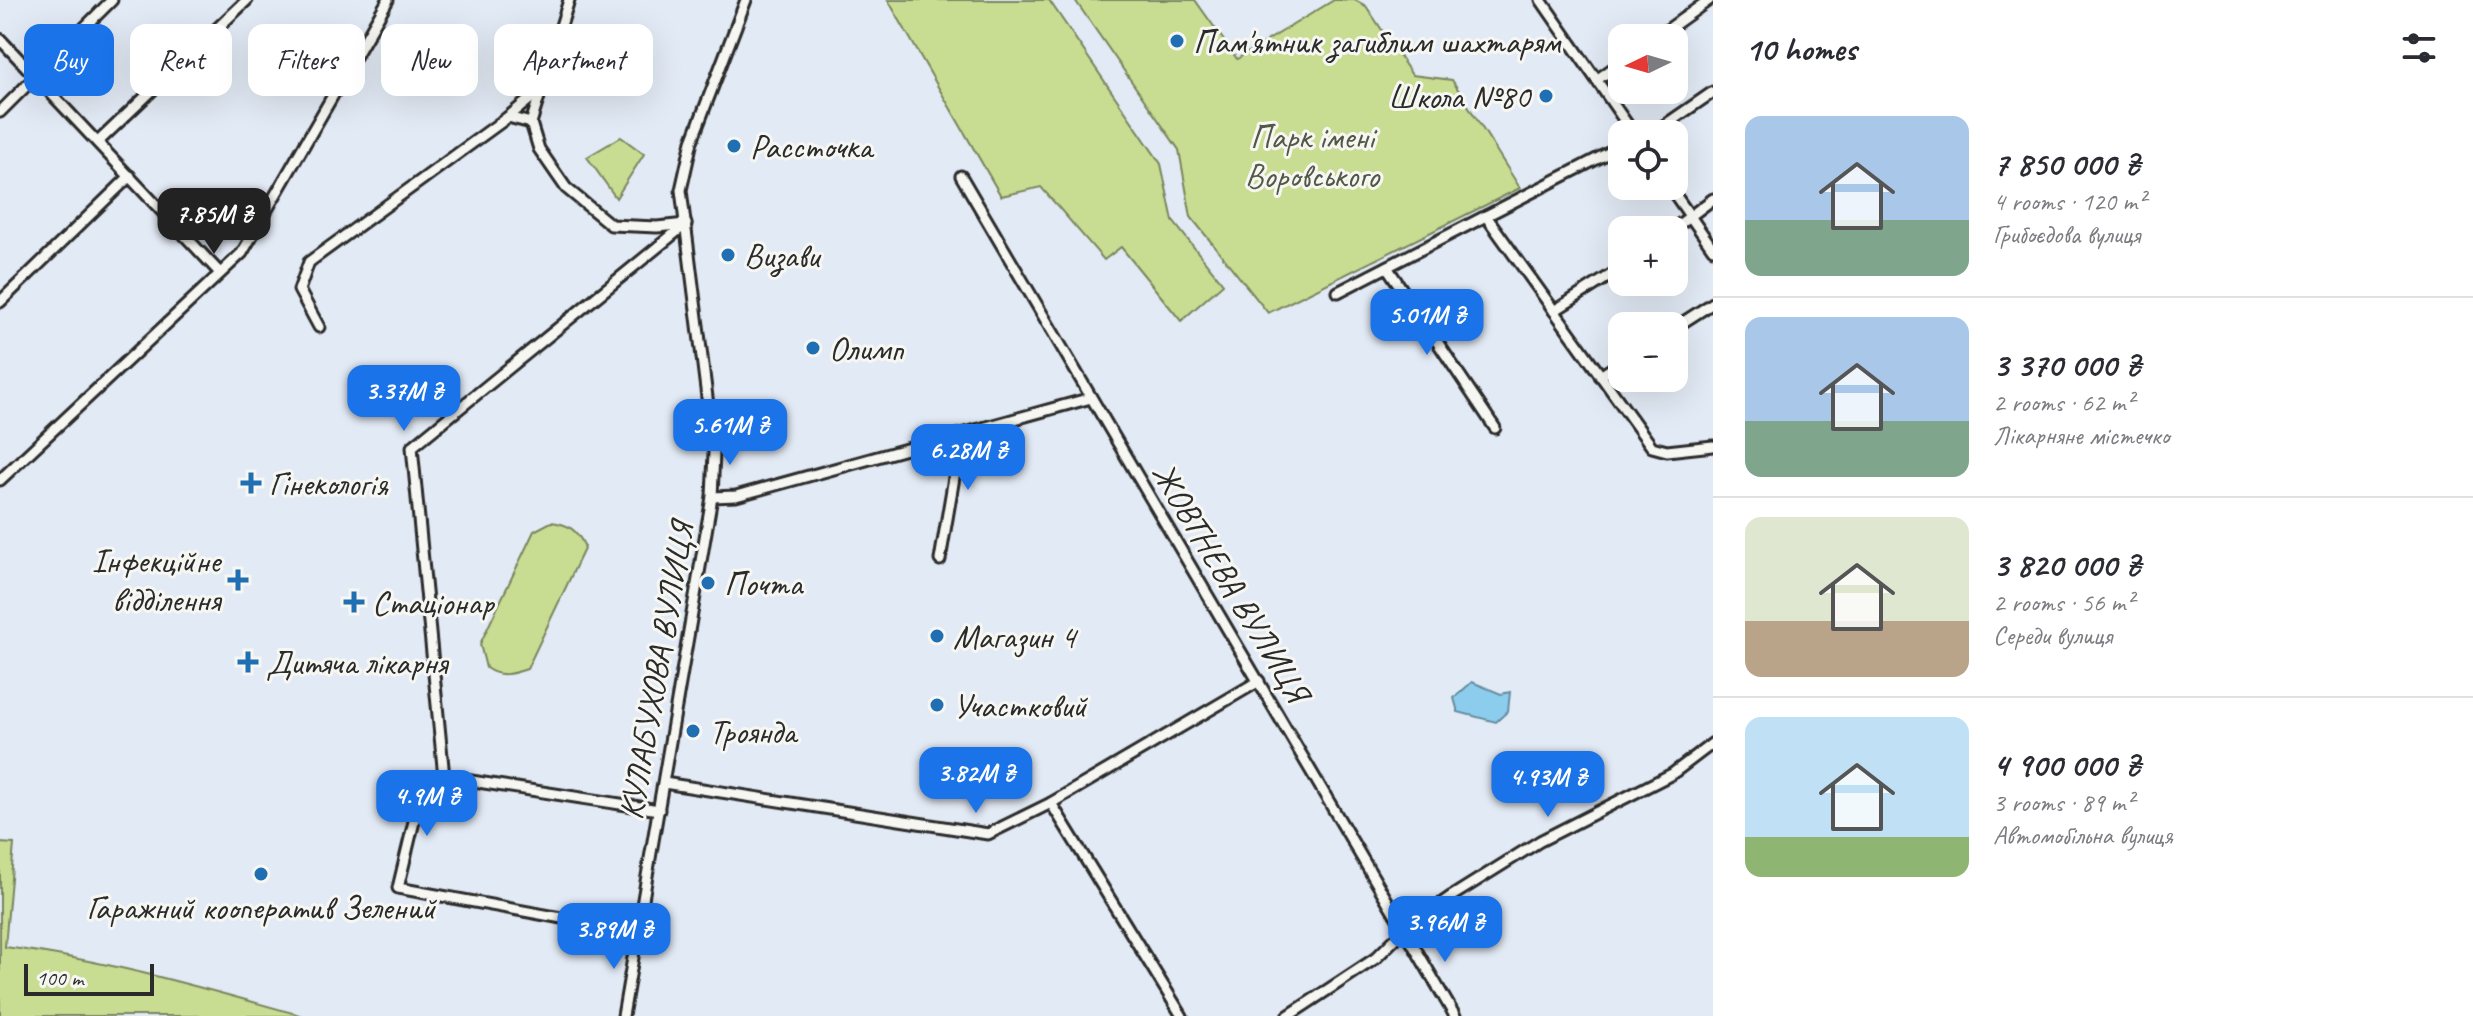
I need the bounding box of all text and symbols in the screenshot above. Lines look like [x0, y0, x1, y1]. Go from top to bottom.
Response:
place label: Пам'ятник загиблим шахтарям [1193, 20, 1563, 63]
chip: Buy [24, 24, 114, 96]
chip: Rent [130, 24, 232, 96]
chip: Filters [248, 24, 365, 96]
chip: New [381, 24, 478, 96]
chip: Apartment [494, 24, 653, 96]
north arrow [1608, 24, 1688, 104]
map controls [1608, 24, 1688, 392]
icon: filters [2397, 26, 2441, 70]
text: 10 homes [1745, 27, 1856, 70]
marker: Пам'ятник загиблим шахтарям [1168, 32, 1186, 50]
place label: Школа №80 [1388, 75, 1533, 118]
marker: Школа №80 [1537, 87, 1555, 105]
park label: Парк імені Воровського [1245, 115, 1381, 197]
button: locate [1608, 120, 1688, 200]
place label: Рассточка [750, 125, 875, 168]
marker: Рассточка [725, 137, 743, 155]
text: 7 850 000 ₴ [1993, 142, 2140, 185]
icon: home [1809, 148, 1905, 244]
text: 4 rooms · 120 m² [1993, 185, 2145, 218]
pin: 7.85M ₴ [140, 188, 288, 256]
text: 7.85M ₴ [176, 197, 252, 230]
button: + [1608, 216, 1688, 296]
text: Грибоєдова вулиця [1993, 218, 2140, 251]
place label: Визави [744, 234, 822, 277]
marker: Визави [719, 246, 737, 264]
pin: 5.01M ₴ [1353, 289, 1501, 357]
text: 5.01M ₴ [1388, 298, 1466, 331]
button: − [1608, 312, 1688, 392]
place label: Олимп [829, 327, 904, 370]
marker: Олимп [804, 339, 822, 357]
text: 3 370 000 ₴ [1993, 343, 2140, 386]
icon: home [1809, 349, 1905, 445]
pin: 3.37M ₴ [330, 365, 478, 433]
text: 3.37M ₴ [365, 374, 443, 407]
text: 2 rooms · 62 m² [1993, 386, 2134, 419]
pin: 5.61M ₴ [656, 399, 804, 467]
text: 5.61M ₴ [691, 408, 769, 441]
text: Лікарняне містечко [1993, 419, 2169, 452]
pin: 6.28M ₴ [894, 424, 1042, 492]
text: 6.28M ₴ [929, 433, 1007, 466]
street label: ЖОВТНЕВА ВУЛИЦЯ [1143, 454, 1322, 714]
place label: Гінекологія [269, 462, 389, 505]
marker: Гінекологія [240, 472, 262, 494]
street label: КУЛАБУХОВА ВУЛИЦЯ [609, 515, 704, 823]
place label: Інфекційне відділення [92, 539, 223, 621]
text: 3 820 000 ₴ [1993, 543, 2140, 586]
icon: home [1809, 549, 1905, 645]
place label: Почта [724, 562, 805, 605]
marker: Інфекційне відділення [227, 569, 249, 591]
marker: Почта [699, 574, 717, 592]
place label: Стаціонар [372, 581, 496, 624]
text: 2 rooms · 56 m² [1993, 586, 2134, 619]
marker: Стаціонар [343, 591, 365, 613]
place label: Магазин 4 [953, 615, 1079, 658]
text: Середи вулиця [1993, 619, 2112, 652]
marker: Магазин 4 [928, 627, 946, 645]
place label: Дитяча лікарня [266, 641, 450, 684]
marker: Дитяча лікарня [237, 651, 259, 673]
place label: Участковий [953, 684, 1088, 727]
marker: Участковий [928, 696, 946, 714]
place label: Троянда [709, 710, 799, 753]
marker: Троянда [684, 722, 702, 740]
text: 4 900 000 ₴ [1993, 743, 2140, 786]
pin: 3.82M ₴ [902, 747, 1050, 815]
icon: home [1809, 749, 1905, 845]
pin: 4.93M ₴ [1474, 751, 1622, 819]
text: 3.82M ₴ [937, 756, 1015, 789]
text: 4.93M ₴ [1509, 760, 1587, 793]
pin: 4.9M ₴ [362, 770, 492, 838]
text: 4.9M ₴ [394, 779, 460, 812]
text: 3 rooms · 89 m² [1993, 786, 2134, 819]
text: Автомобільна вулиця [1993, 819, 2173, 852]
marker: Гаражний кооператив Зелений [252, 865, 270, 883]
place label: Гаражний кооператив Зелений [86, 886, 437, 929]
pin: 3.96M ₴ [1371, 896, 1519, 964]
pin: 3.89M ₴ [540, 903, 688, 971]
text: 3.96M ₴ [1406, 905, 1484, 938]
text: 3.89M ₴ [575, 912, 653, 945]
scale bar [24, 960, 154, 996]
text: 100 m [36, 964, 83, 992]

